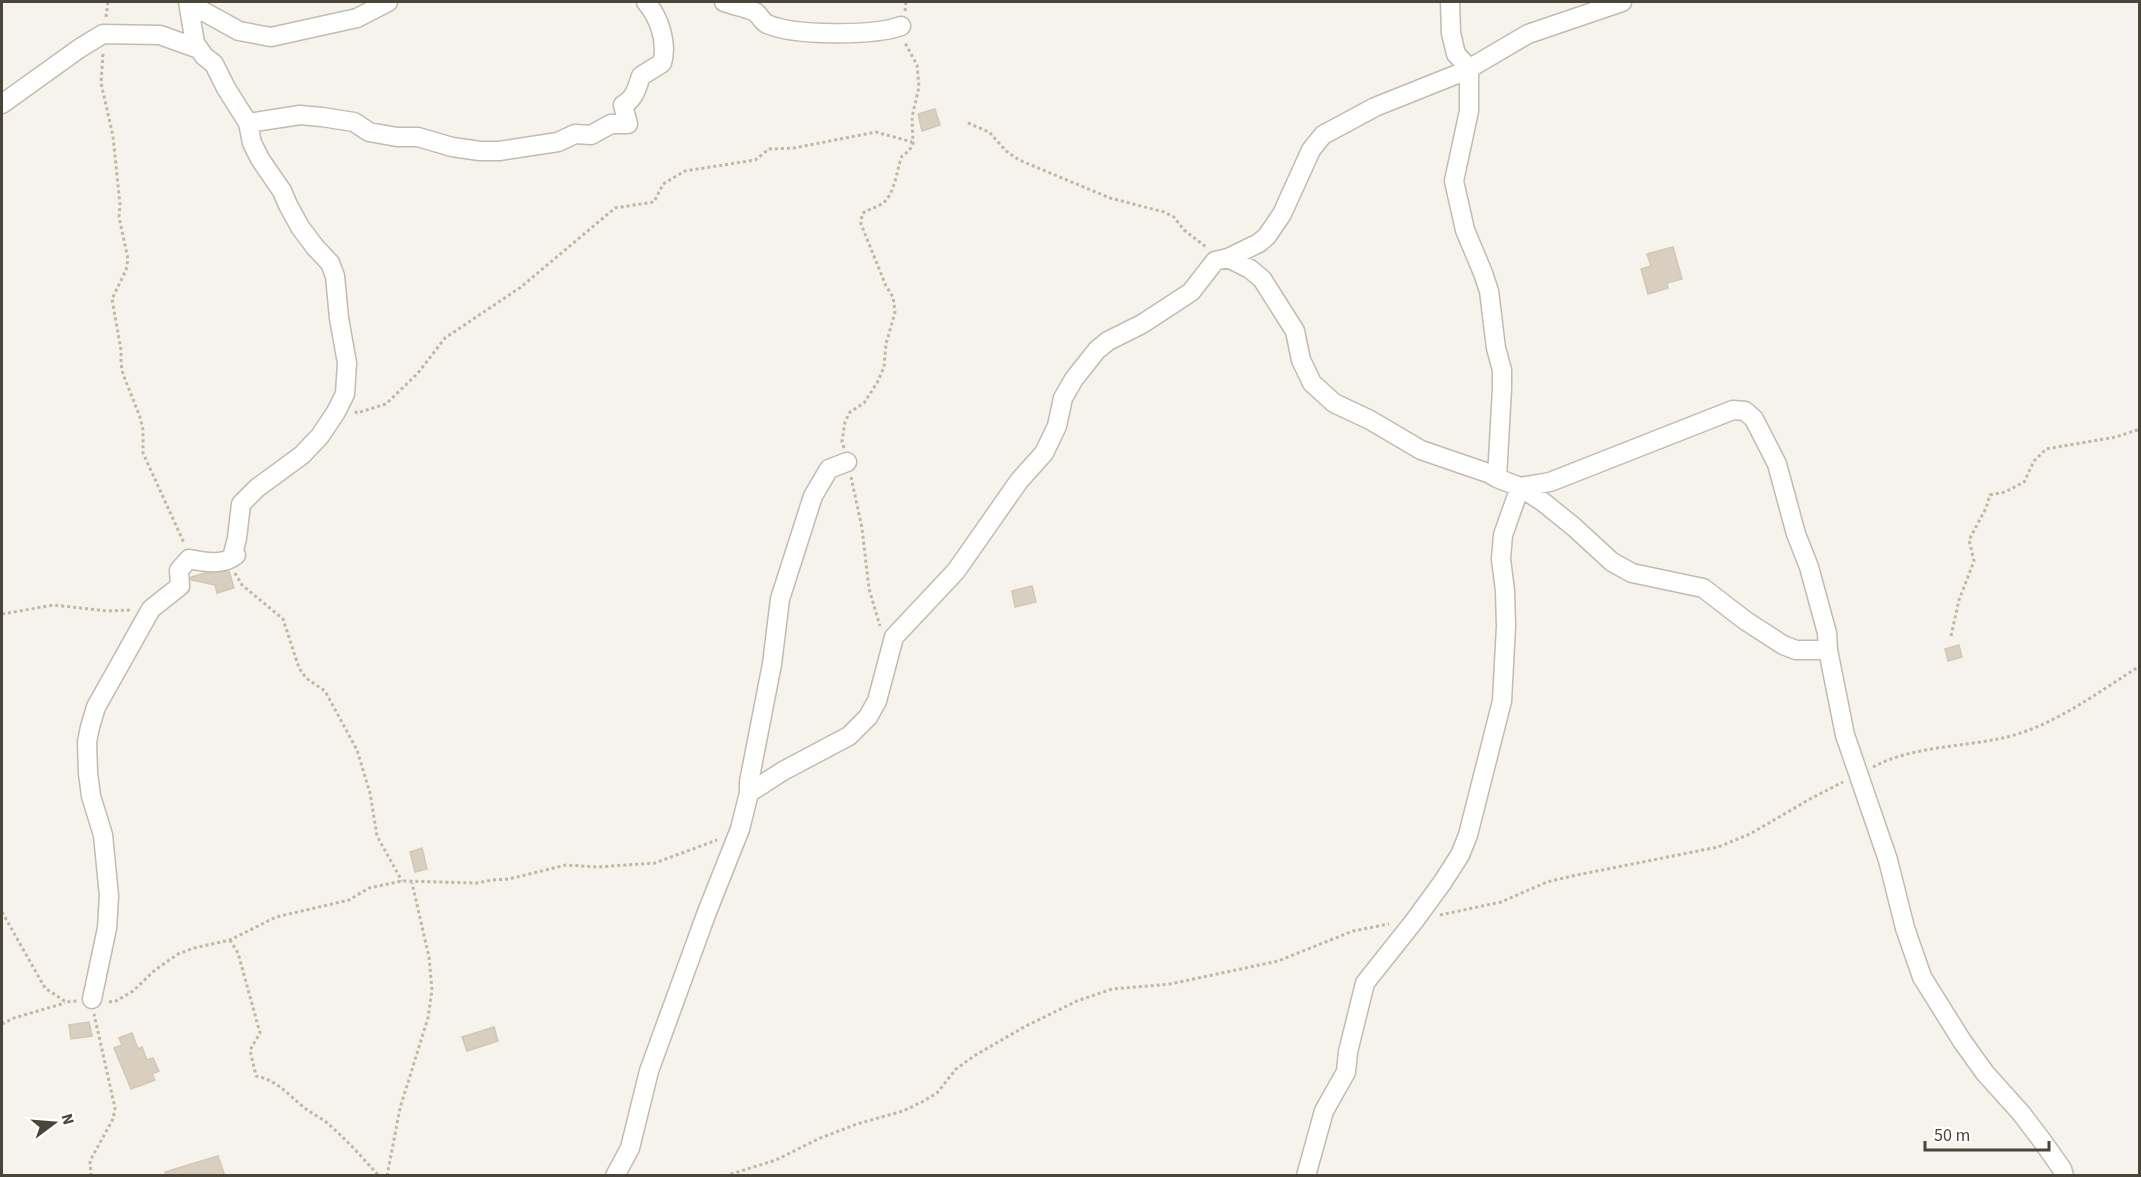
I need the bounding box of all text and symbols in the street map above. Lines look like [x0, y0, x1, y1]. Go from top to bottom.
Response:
north arrow [24, 1093, 84, 1153]
text: N [55, 1111, 79, 1127]
scale bar [1925, 1114, 2050, 1152]
text: 50 m [1934, 1123, 1970, 1148]

